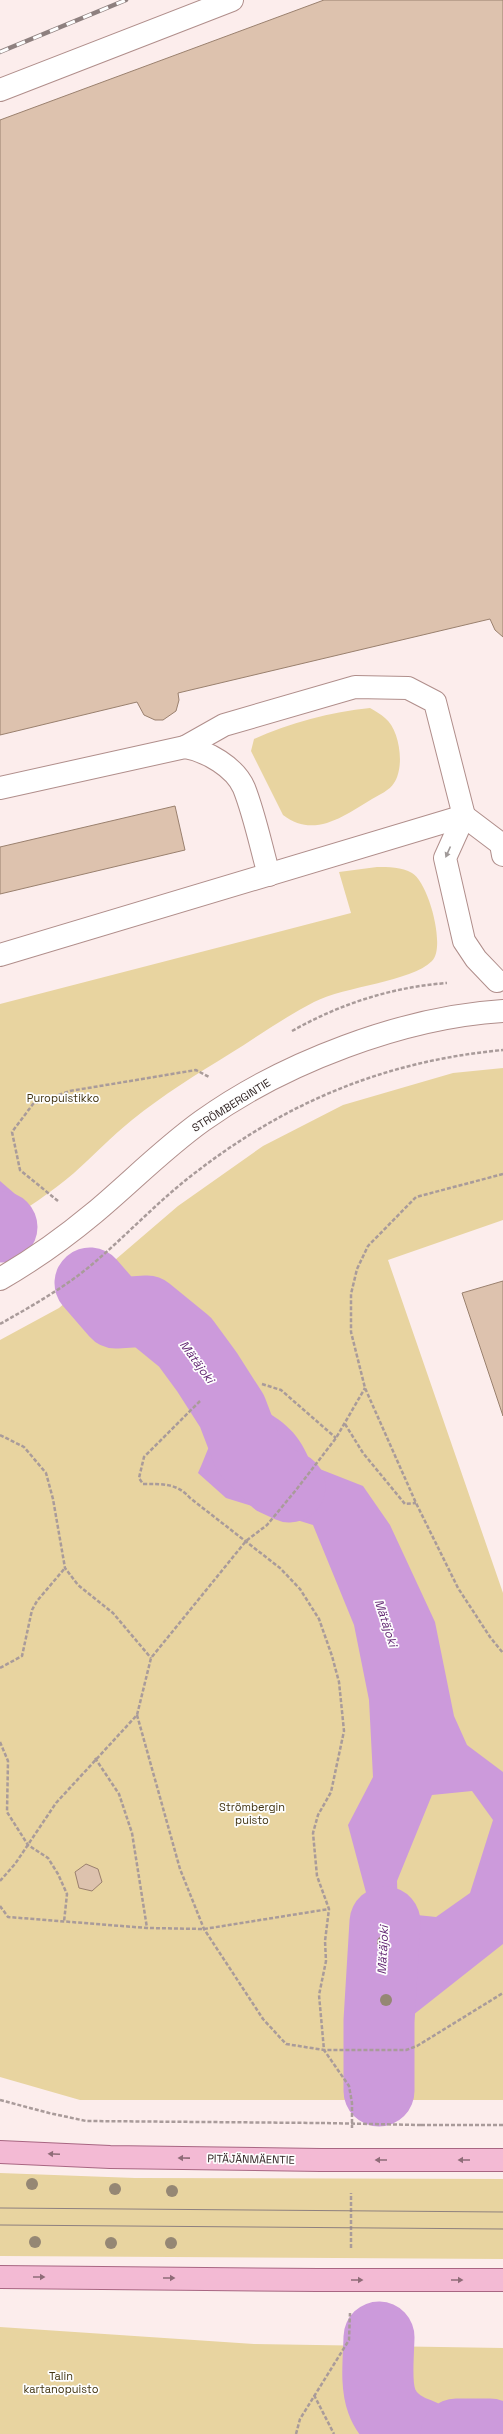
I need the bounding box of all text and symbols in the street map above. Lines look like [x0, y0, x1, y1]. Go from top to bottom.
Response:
one-way arrow [445, 846, 451, 857]
street label: STRÖMBERGINTIE [189, 1074, 273, 1135]
park label: Puropuistikko [27, 1091, 99, 1105]
water label: Mätäjoki [176, 1337, 219, 1388]
water label: Mätäjoki [371, 1597, 402, 1651]
park label: Strömbergin puisto [219, 1800, 285, 1827]
water label: Mätäjoki [374, 1923, 392, 1975]
one-way arrow [48, 2151, 60, 2158]
street label: PITÄJÄNMÄENTIE [207, 2151, 295, 2167]
one-way arrow [177, 2155, 190, 2161]
one-way arrow [374, 2157, 387, 2163]
one-way arrow [457, 2157, 470, 2163]
one-way arrow [33, 2274, 46, 2280]
one-way arrow [163, 2275, 176, 2281]
one-way arrow [351, 2277, 364, 2283]
one-way arrow [451, 2277, 464, 2283]
park label: Talin kartanopuisto [23, 2369, 99, 2396]

